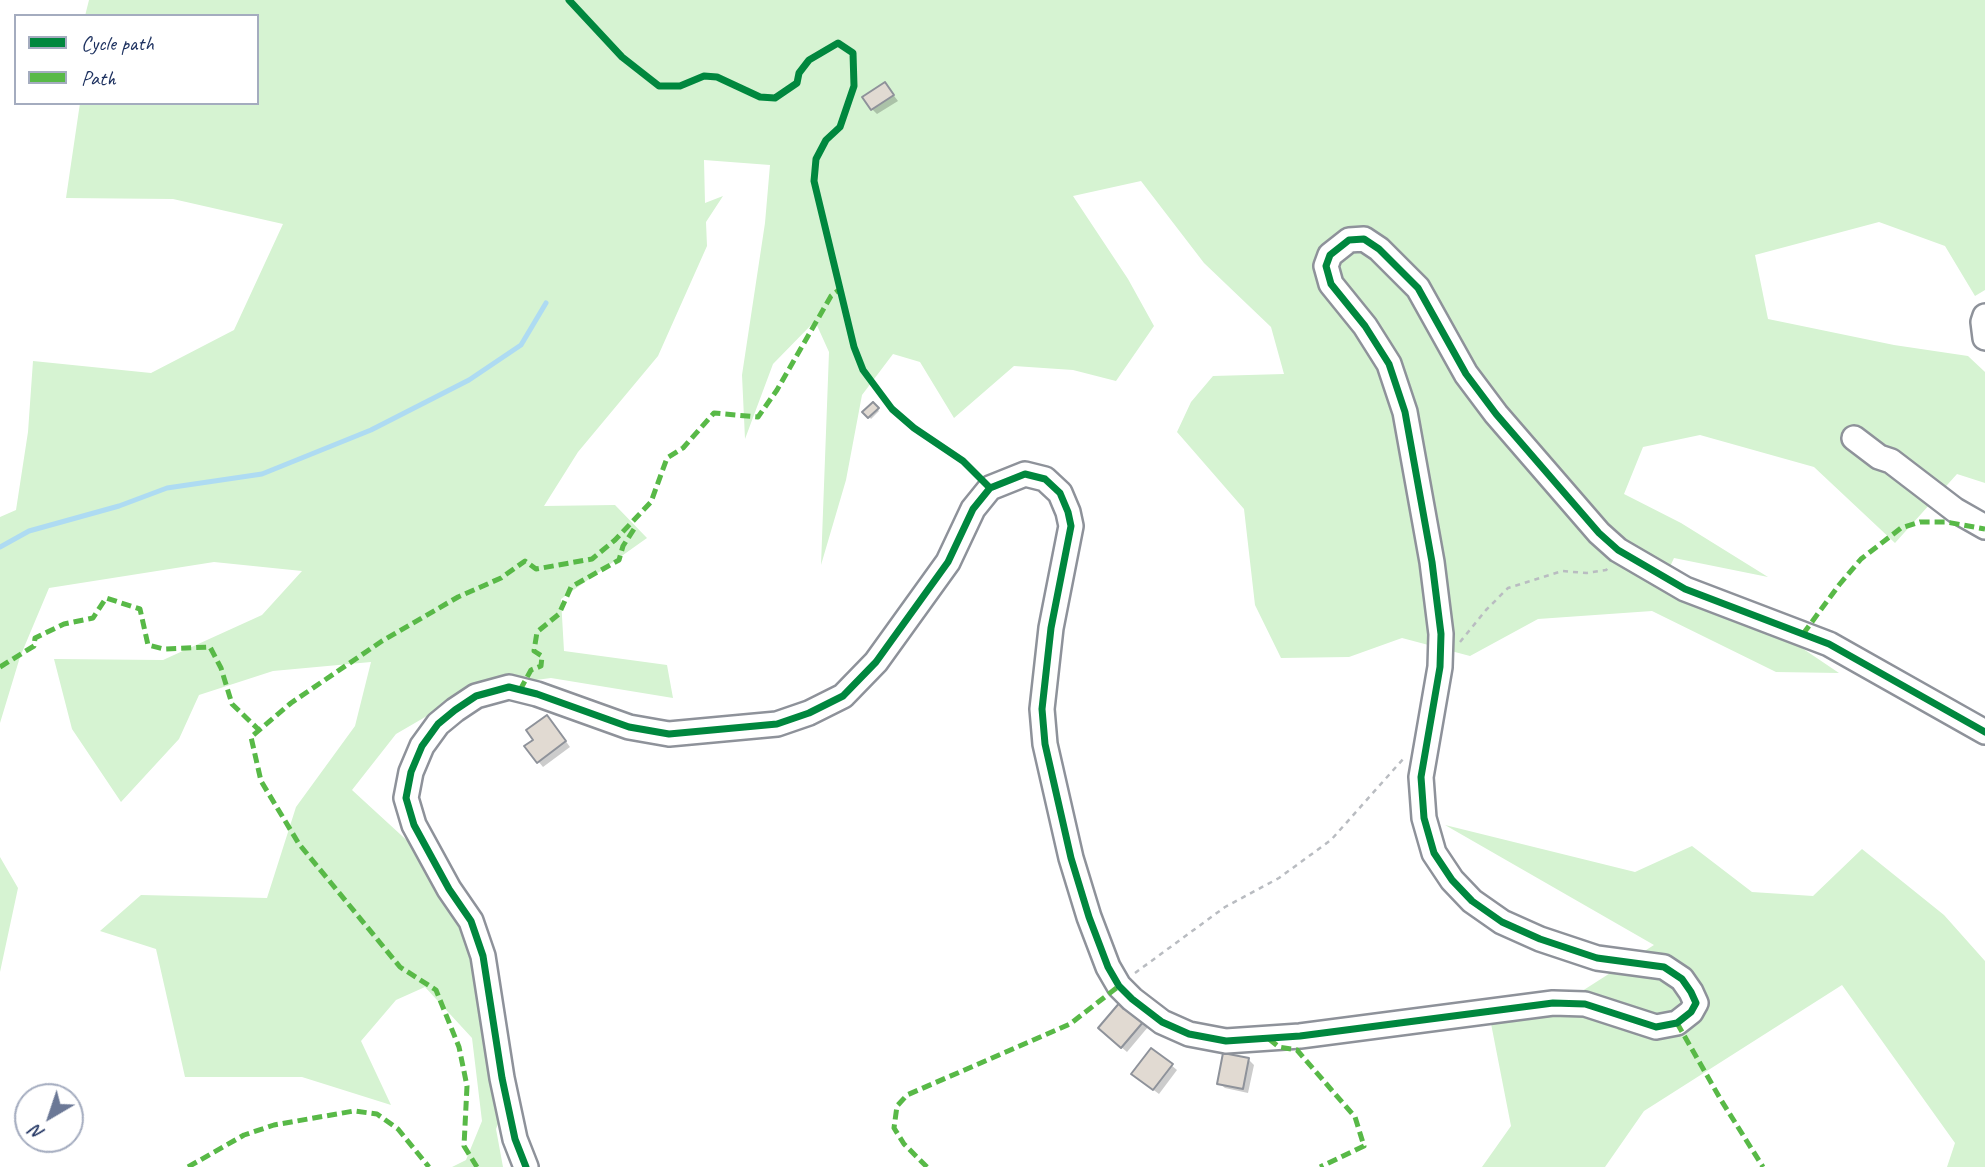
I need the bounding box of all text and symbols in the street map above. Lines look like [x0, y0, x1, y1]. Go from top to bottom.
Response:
legend [14, 14, 259, 105]
text: Cycle path [81, 30, 154, 56]
text: Path [81, 65, 116, 91]
north arrow [14, 1083, 84, 1153]
text: N [25, 1120, 49, 1146]

